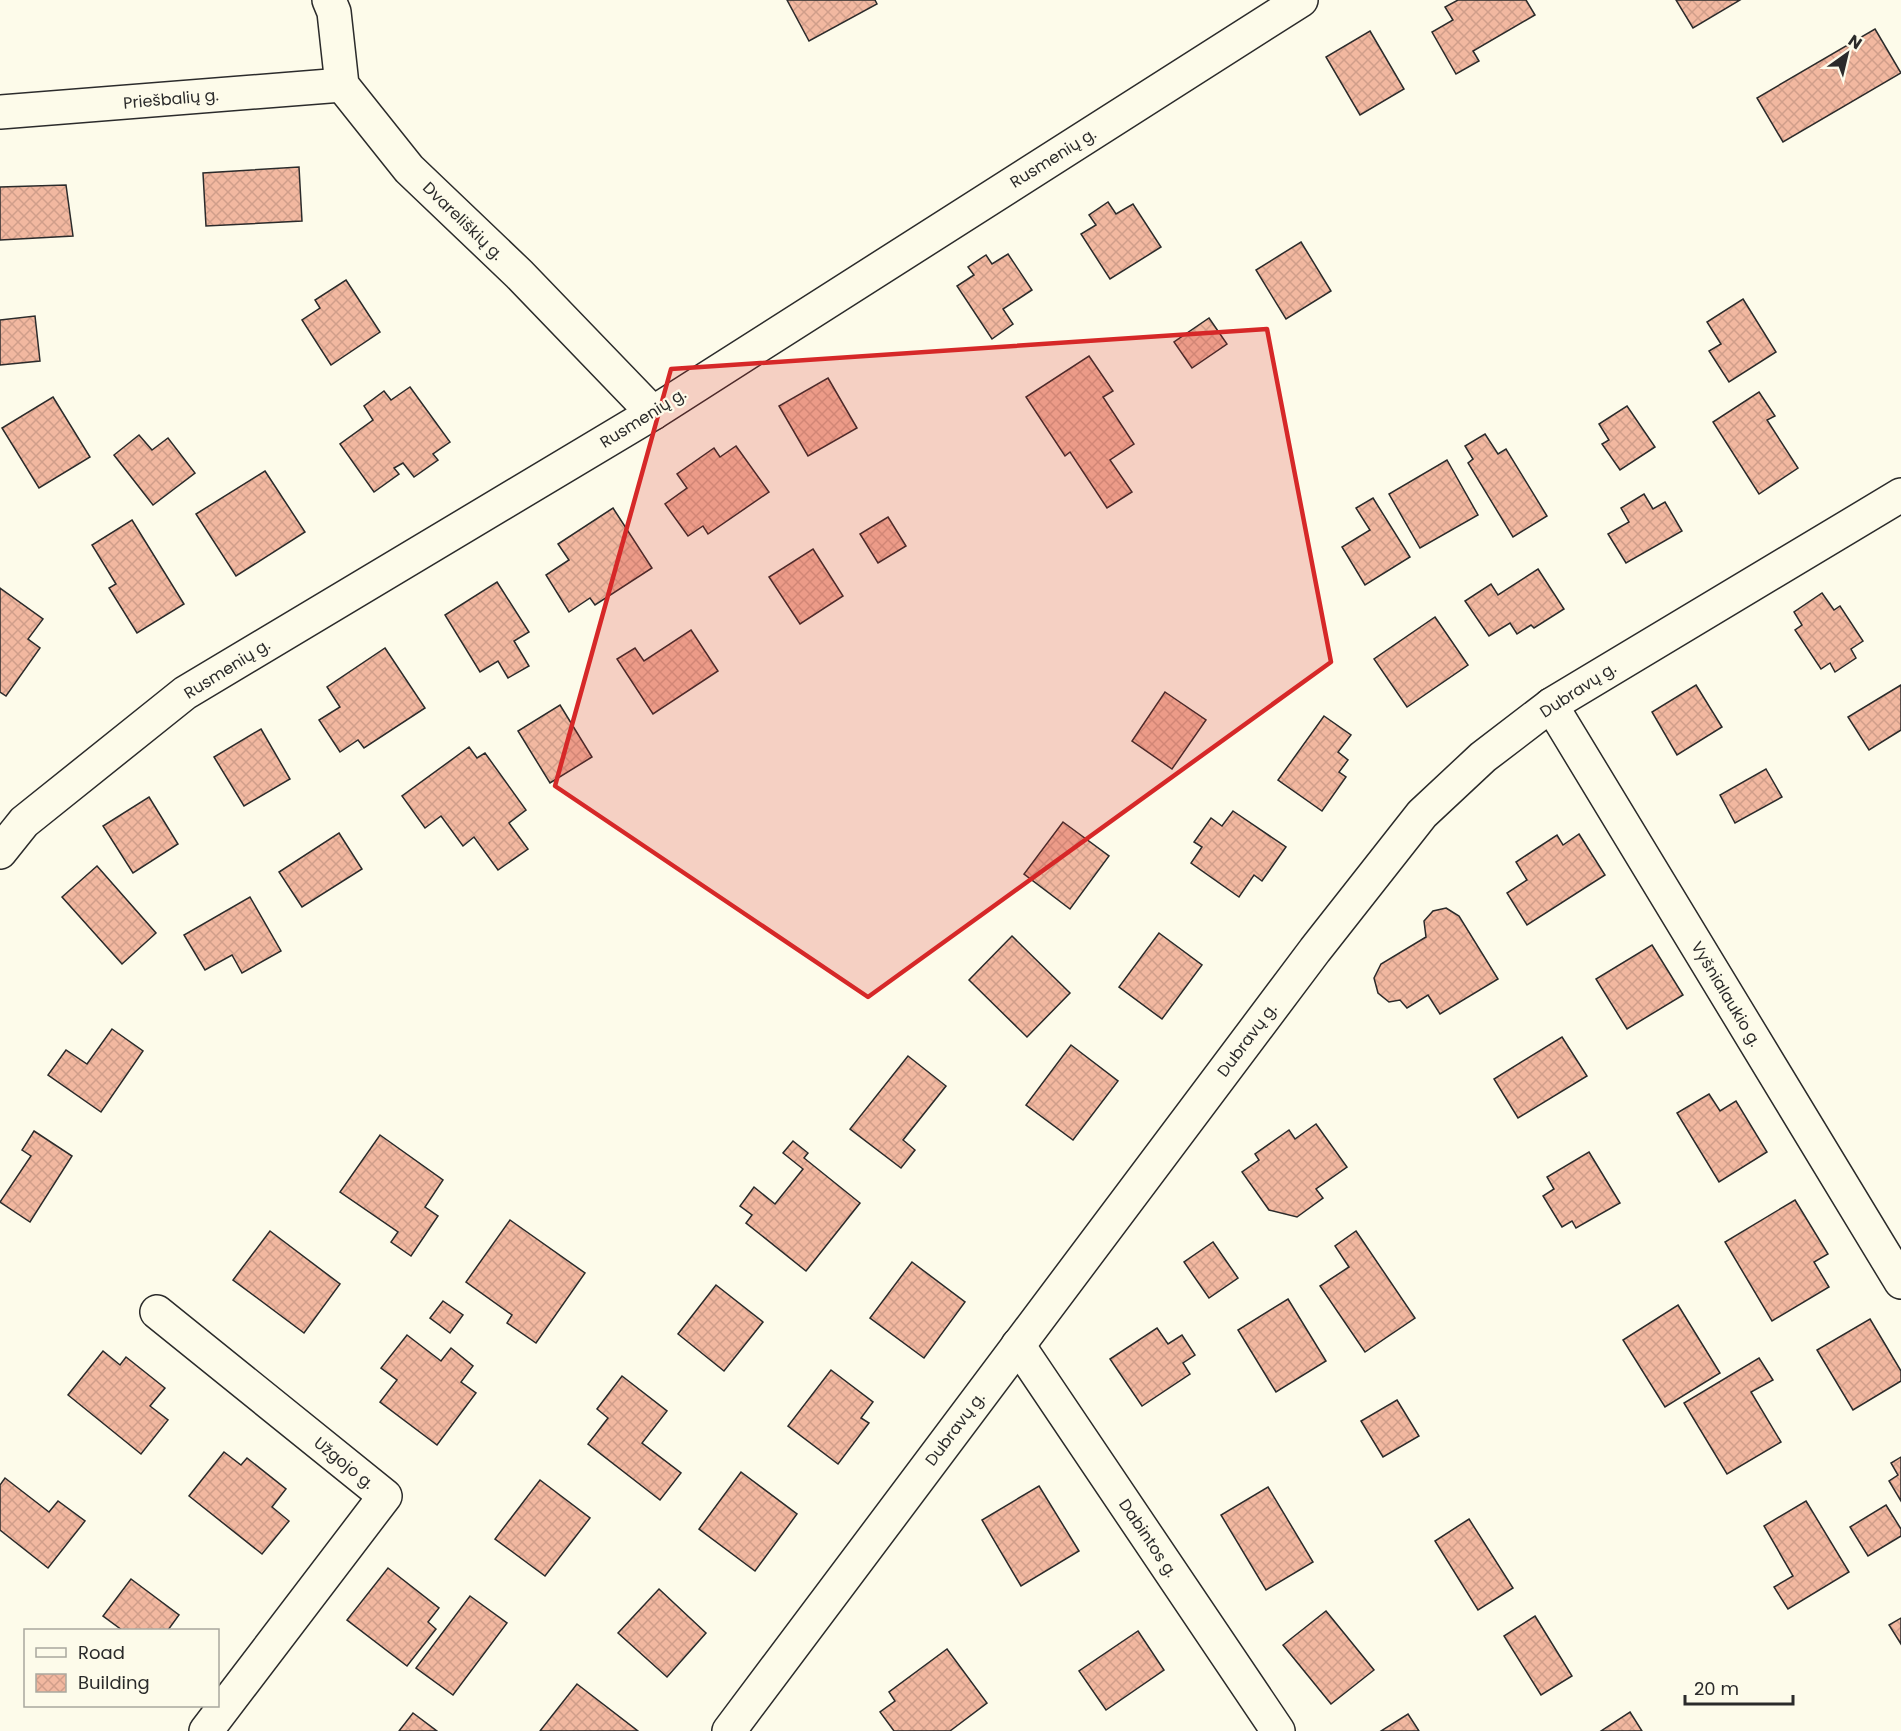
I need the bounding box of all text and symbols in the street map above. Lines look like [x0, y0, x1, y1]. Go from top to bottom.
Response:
north arrow [1817, 24, 1877, 84]
text: N [1844, 29, 1867, 55]
street label: Priešbalių g. [122, 83, 220, 115]
street label: Rusmenių g. [1006, 122, 1100, 194]
street label: Dvareliškių g. [418, 177, 508, 265]
street label: Rusmenių g. [596, 382, 690, 454]
street label: Rusmenių g. [180, 633, 274, 705]
street label: Dubravų g. [1535, 657, 1621, 723]
street label: Vyšnialaukio g. [1685, 937, 1767, 1051]
street label: Dubravų g. [1212, 998, 1282, 1082]
street label: Dubravų g. [920, 1387, 990, 1471]
street label: Užgojo g. [309, 1431, 379, 1495]
street label: Dabintos g. [1113, 1494, 1183, 1582]
legend [24, 1629, 219, 1707]
text: Road [78, 1640, 125, 1665]
scale bar [1685, 1668, 1793, 1706]
text: Building [78, 1670, 150, 1695]
text: 20 m [1694, 1676, 1739, 1701]

